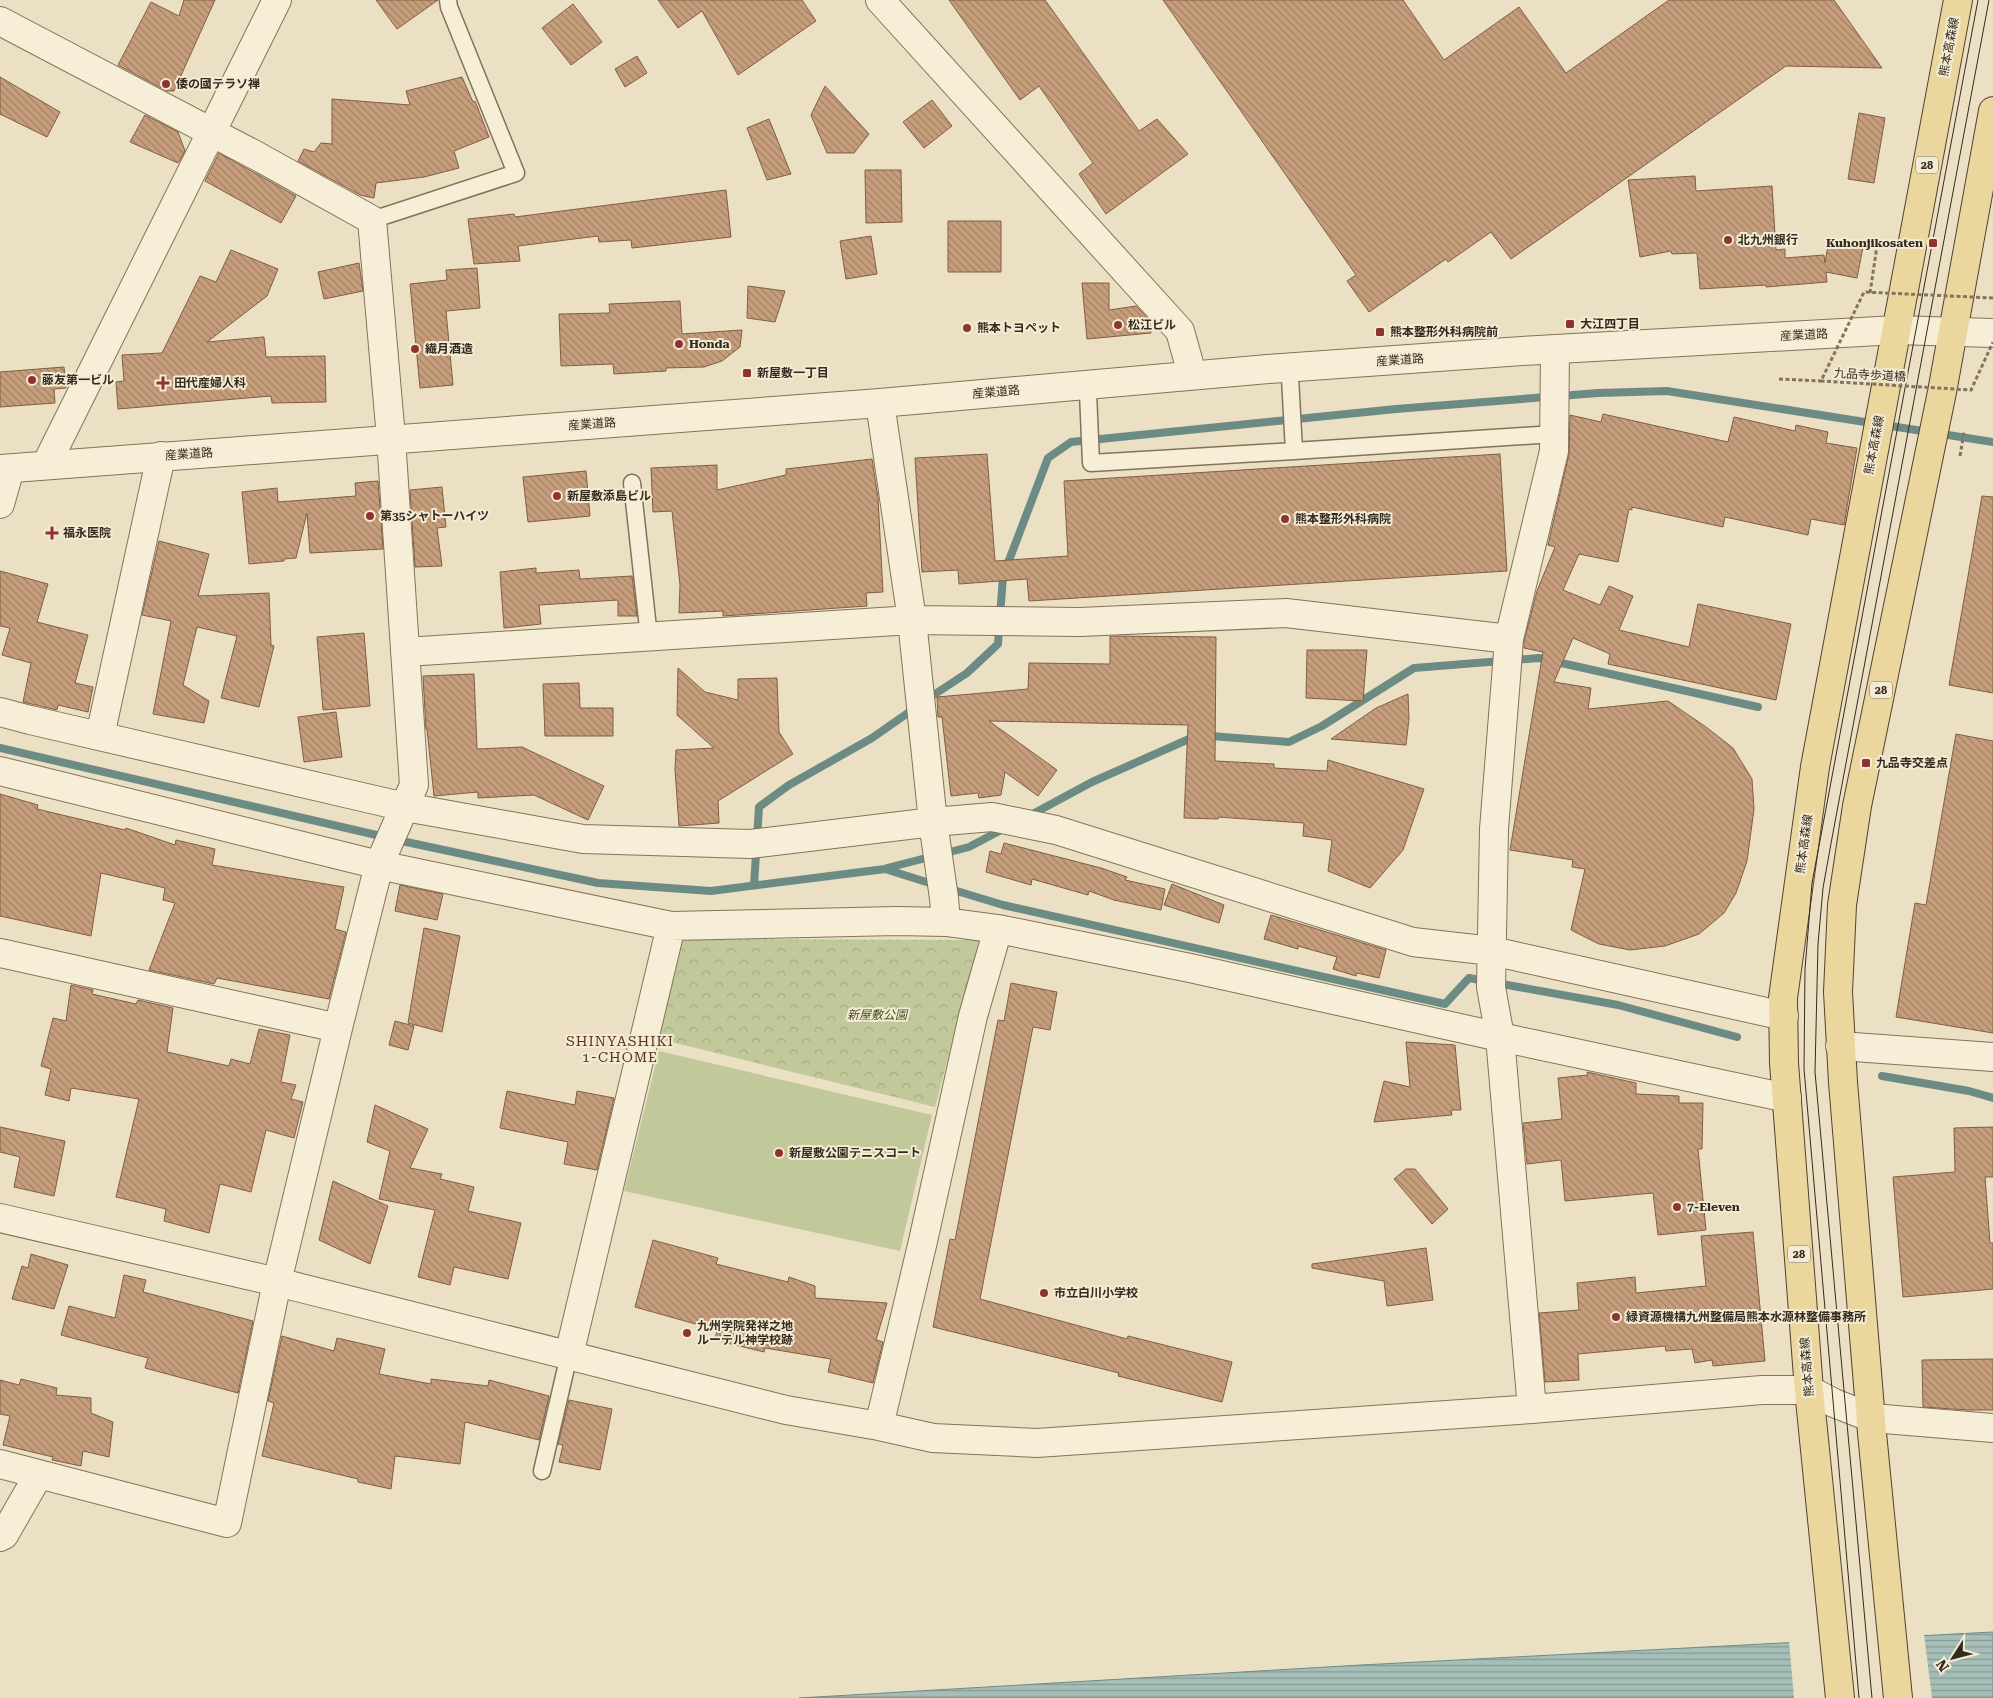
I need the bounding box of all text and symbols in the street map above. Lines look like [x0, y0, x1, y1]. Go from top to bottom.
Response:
street label: 熊本高森線 [1936, 16, 1962, 78]
place label: 倭の國テラソ禅 [176, 77, 260, 91]
marker: 倭の國テラソ禅 [160, 78, 172, 90]
road number: 28 [1916, 156, 1938, 174]
place label: 北九州銀行 [1738, 233, 1798, 247]
marker: 北九州銀行 [1722, 234, 1734, 246]
place label: Kuhonjikosaten [1826, 236, 1923, 250]
marker: Kuhonjikosaten [1927, 237, 1939, 249]
place label: 大江四丁目 [1580, 317, 1640, 331]
place label: 松江ビル [1128, 318, 1176, 332]
marker: 大江四丁目 [1564, 318, 1576, 330]
marker: 松江ビル [1112, 319, 1124, 331]
place label: 熊本トヨペット [977, 321, 1061, 335]
marker: 熊本トヨペット [961, 322, 973, 334]
place label: 熊本整形外科病院前 [1390, 325, 1498, 339]
marker: 熊本整形外科病院前 [1374, 326, 1386, 338]
street label: 産業道路 [1780, 327, 1828, 343]
place label: Honda [689, 337, 730, 351]
marker: Honda [673, 338, 685, 350]
place label: 繊月酒造 [425, 342, 473, 356]
marker: 繊月酒造 [409, 343, 421, 355]
street label: 産業道路 [1376, 351, 1424, 369]
place label: 新屋敷一丁目 [757, 366, 829, 380]
street label: 九品寺歩道橋 [1834, 366, 1906, 384]
marker: 新屋敷一丁目 [741, 367, 753, 379]
place label: 藤友第一ビル [42, 373, 114, 387]
marker: 藤友第一ビル [26, 374, 38, 386]
marker: 田代産婦人科 [156, 376, 170, 390]
place label: 田代産婦人科 [174, 376, 246, 390]
street label: 産業道路 [971, 383, 1021, 401]
street label: 熊本高森線 [1861, 414, 1887, 476]
street label: 産業道路 [568, 415, 616, 433]
street label: 産業道路 [165, 445, 213, 463]
place label: 新屋敷添島ビル [567, 489, 651, 503]
marker: 新屋敷添島ビル [551, 490, 563, 502]
place label: 第35シャトーハイツ [380, 509, 489, 523]
marker: 第35シャトーハイツ [364, 510, 376, 522]
place label: 熊本整形外科病院 [1295, 512, 1391, 526]
marker: 熊本整形外科病院 [1279, 513, 1291, 525]
marker: 福永医院 [45, 526, 59, 540]
place label: 福永医院 [63, 526, 111, 540]
road number: 28 [1870, 682, 1892, 698]
place label: 九品寺交差点 [1876, 756, 1948, 770]
marker: 九品寺交差点 [1860, 757, 1872, 769]
street label: 熊本高森線 [1793, 813, 1815, 875]
park label: 新屋敷公園 [847, 1008, 909, 1022]
district label: SHINYASHIKI 1-CHOME [566, 1033, 674, 1065]
place label: 新屋敷公園テニスコート [789, 1146, 921, 1160]
marker: 新屋敷公園テニスコート [773, 1147, 785, 1159]
place label: 7-Eleven [1687, 1200, 1740, 1214]
marker: 7-Eleven [1671, 1201, 1683, 1213]
road number: 28 [1788, 1246, 1810, 1262]
place label: 市立白川小学校 [1054, 1286, 1138, 1300]
marker: 市立白川小学校 [1038, 1287, 1050, 1299]
place label: 緑資源機構九州整備局熊本水源林整備事務所 [1626, 1310, 1866, 1324]
marker: 緑資源機構九州整備局熊本水源林整備事務所 [1610, 1311, 1622, 1323]
place label: 九州学院発祥之地 ルーテル神学校跡 [697, 1319, 793, 1347]
marker: 九州学院発祥之地 ルーテル神学校跡 [681, 1327, 693, 1339]
street label: 熊本高森線 [1797, 1336, 1817, 1398]
north arrow [1928, 1633, 1978, 1683]
text: N [1933, 1656, 1952, 1675]

